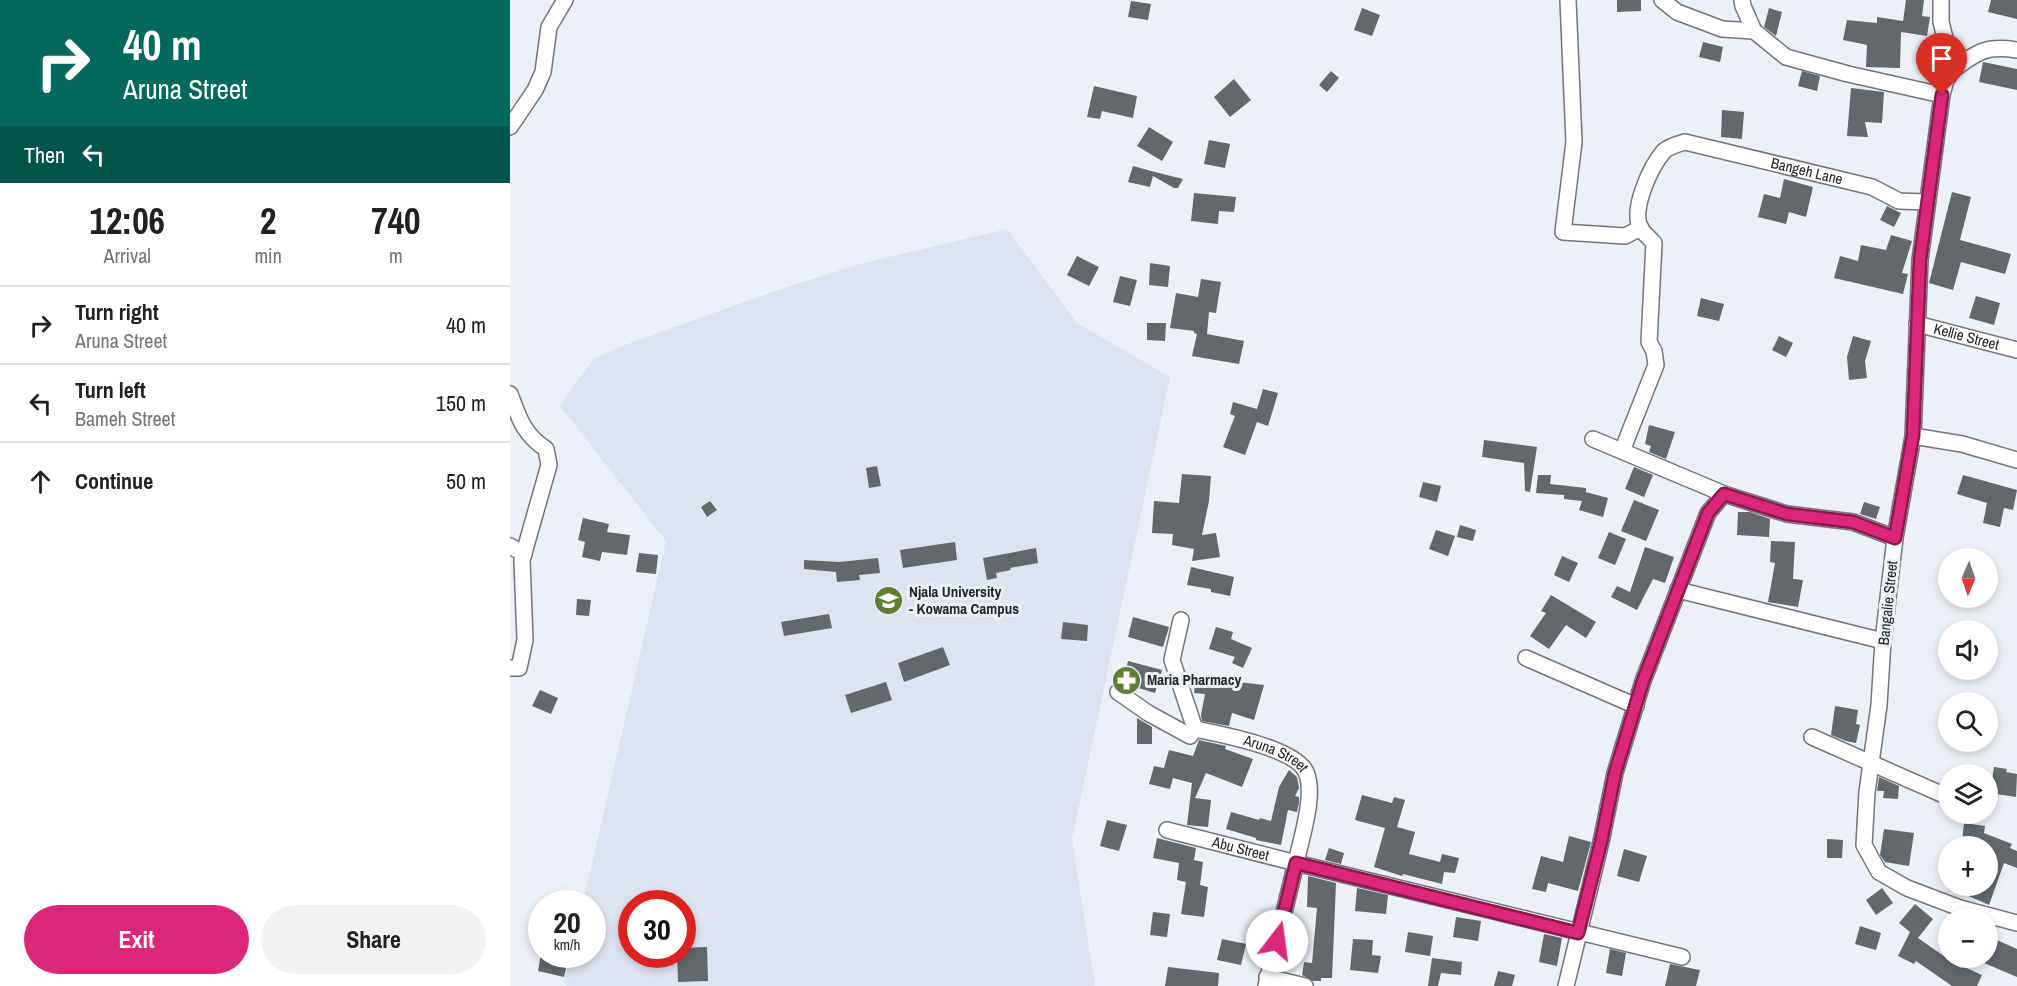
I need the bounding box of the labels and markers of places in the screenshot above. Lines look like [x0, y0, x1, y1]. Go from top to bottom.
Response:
pin [1916, 33, 1967, 95]
place label: Njala University - Kowama Campus [909, 581, 1019, 619]
school or university icon: Njala University - Kowama Campus [872, 585, 904, 617]
pharmacy icon: Maria Pharmacy [1110, 664, 1142, 696]
place label: Maria Pharmacy [1147, 669, 1242, 690]

